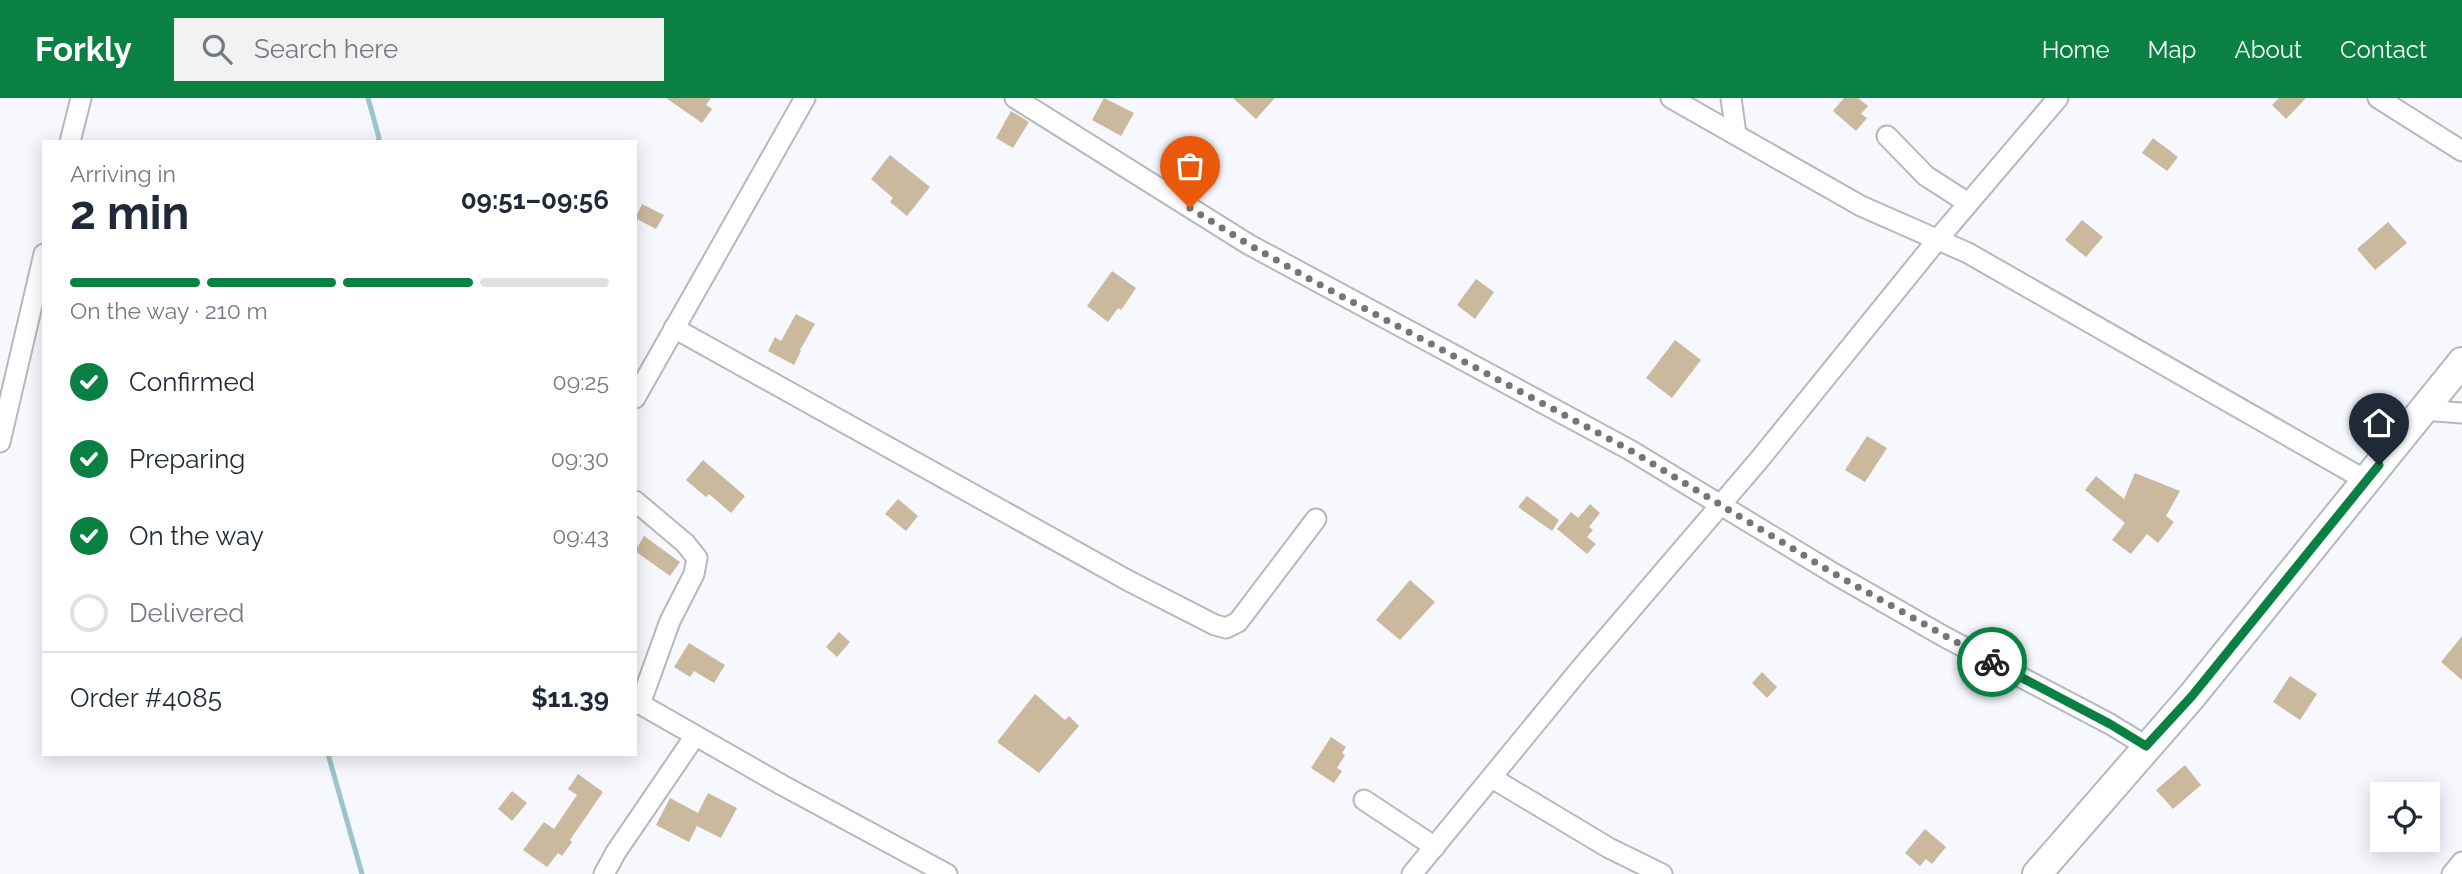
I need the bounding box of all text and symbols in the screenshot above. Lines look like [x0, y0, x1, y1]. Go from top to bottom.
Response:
search box [174, 18, 664, 81]
text: Forkly [35, 30, 132, 69]
icon: search [198, 30, 236, 68]
text: Search here [254, 34, 398, 64]
text: Home [2042, 35, 2110, 64]
text: Map [2148, 35, 2196, 64]
text: About [2234, 35, 2302, 64]
text: Contact [2340, 35, 2427, 64]
pin [1160, 136, 1220, 208]
icon: bag [1171, 147, 1209, 185]
text: Arriving in [70, 160, 176, 187]
text: 09:51–09:56 [461, 185, 609, 215]
text: 2 min [70, 186, 189, 240]
text: On the way · 210 m [70, 297, 268, 324]
icon: check [70, 363, 108, 401]
text: Confirmed [129, 367, 255, 397]
text: 09:25 [553, 368, 609, 395]
pin [2349, 393, 2409, 465]
icon: home [2360, 404, 2398, 442]
icon: check [70, 440, 108, 478]
text: Preparing [129, 444, 245, 474]
text: 09:30 [551, 445, 609, 472]
icon: check [70, 517, 108, 555]
text: On the way [129, 521, 264, 551]
text: 09:43 [552, 522, 609, 549]
text: Delivered [129, 598, 244, 628]
courier [1957, 627, 2027, 697]
icon: bike [1973, 643, 2011, 681]
text: Order #4085 [70, 683, 222, 713]
text: $11.39 [531, 683, 609, 713]
map controls [2370, 782, 2440, 852]
button: locate [2370, 782, 2440, 852]

